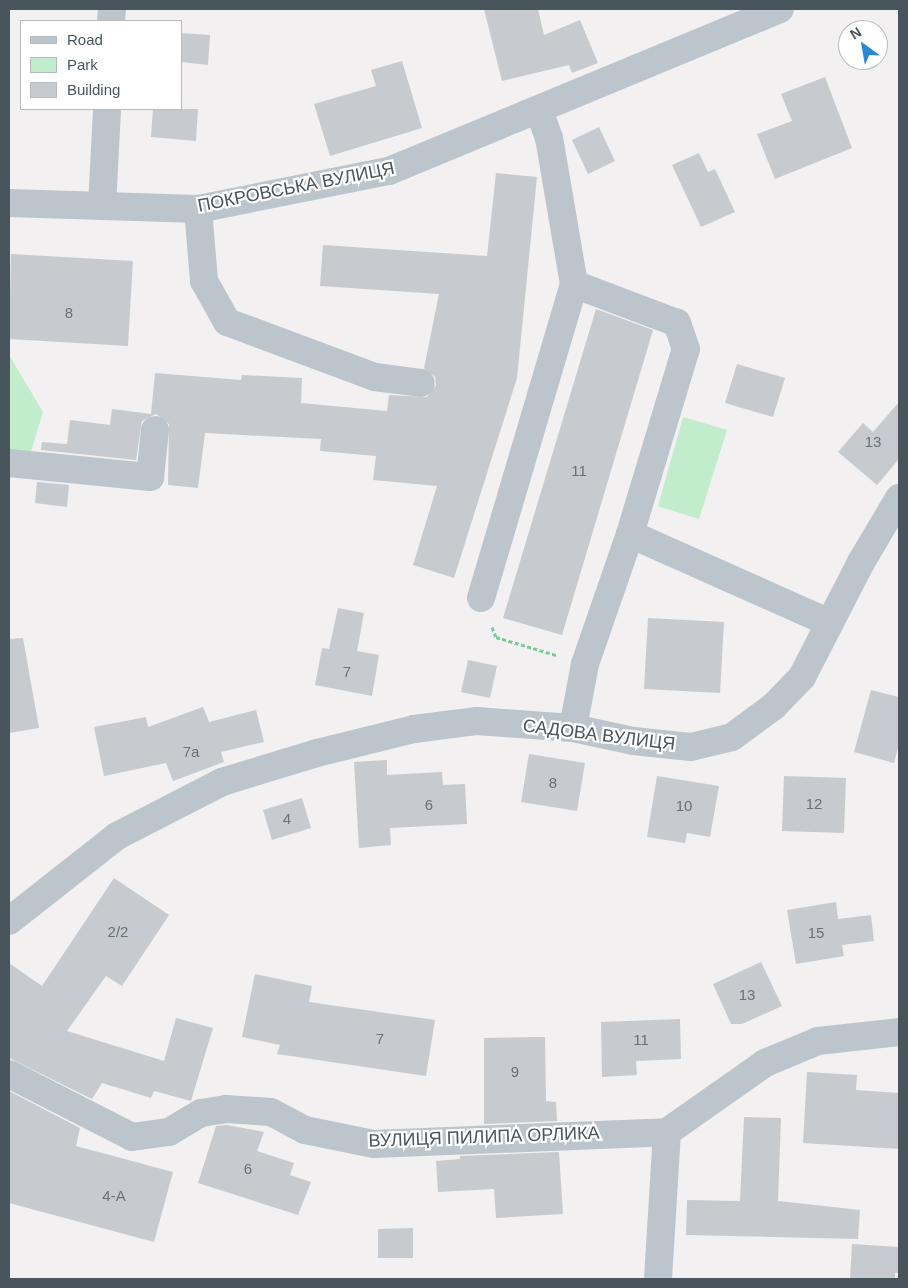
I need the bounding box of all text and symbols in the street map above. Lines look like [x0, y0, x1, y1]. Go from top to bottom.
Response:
legend [20, 20, 182, 110]
north arrow [838, 20, 888, 70]
text: N [847, 24, 864, 43]
text: Road [67, 31, 103, 48]
text: Park [67, 56, 98, 73]
text: Building [67, 81, 120, 98]
street label: ПОКРОВСЬКА ВУЛИЦЯ [196, 157, 396, 217]
house number: 8 [65, 304, 73, 322]
house number: 13 [865, 433, 881, 451]
house number: 11 [571, 462, 587, 480]
house number: 7 [343, 663, 351, 681]
street label: САДОВА ВУЛИЦЯ [522, 715, 676, 755]
house number: 7а [183, 743, 199, 761]
house number: 8 [549, 774, 557, 792]
house number: 12 [806, 795, 822, 813]
house number: 6 [425, 796, 433, 814]
house number: 10 [676, 797, 692, 815]
house number: 4 [283, 810, 291, 828]
house number: 2/2 [108, 923, 128, 941]
house number: 15 [808, 924, 824, 942]
house number: 13 [739, 986, 755, 1004]
house number: 7 [376, 1030, 384, 1048]
house number: 11 [633, 1031, 649, 1049]
house number: 9 [511, 1063, 519, 1081]
street label: ВУЛИЦЯ ПИЛИПА ОРЛИКА [368, 1122, 600, 1152]
house number: 6 [244, 1160, 252, 1178]
house number: 4-А [102, 1187, 126, 1205]

